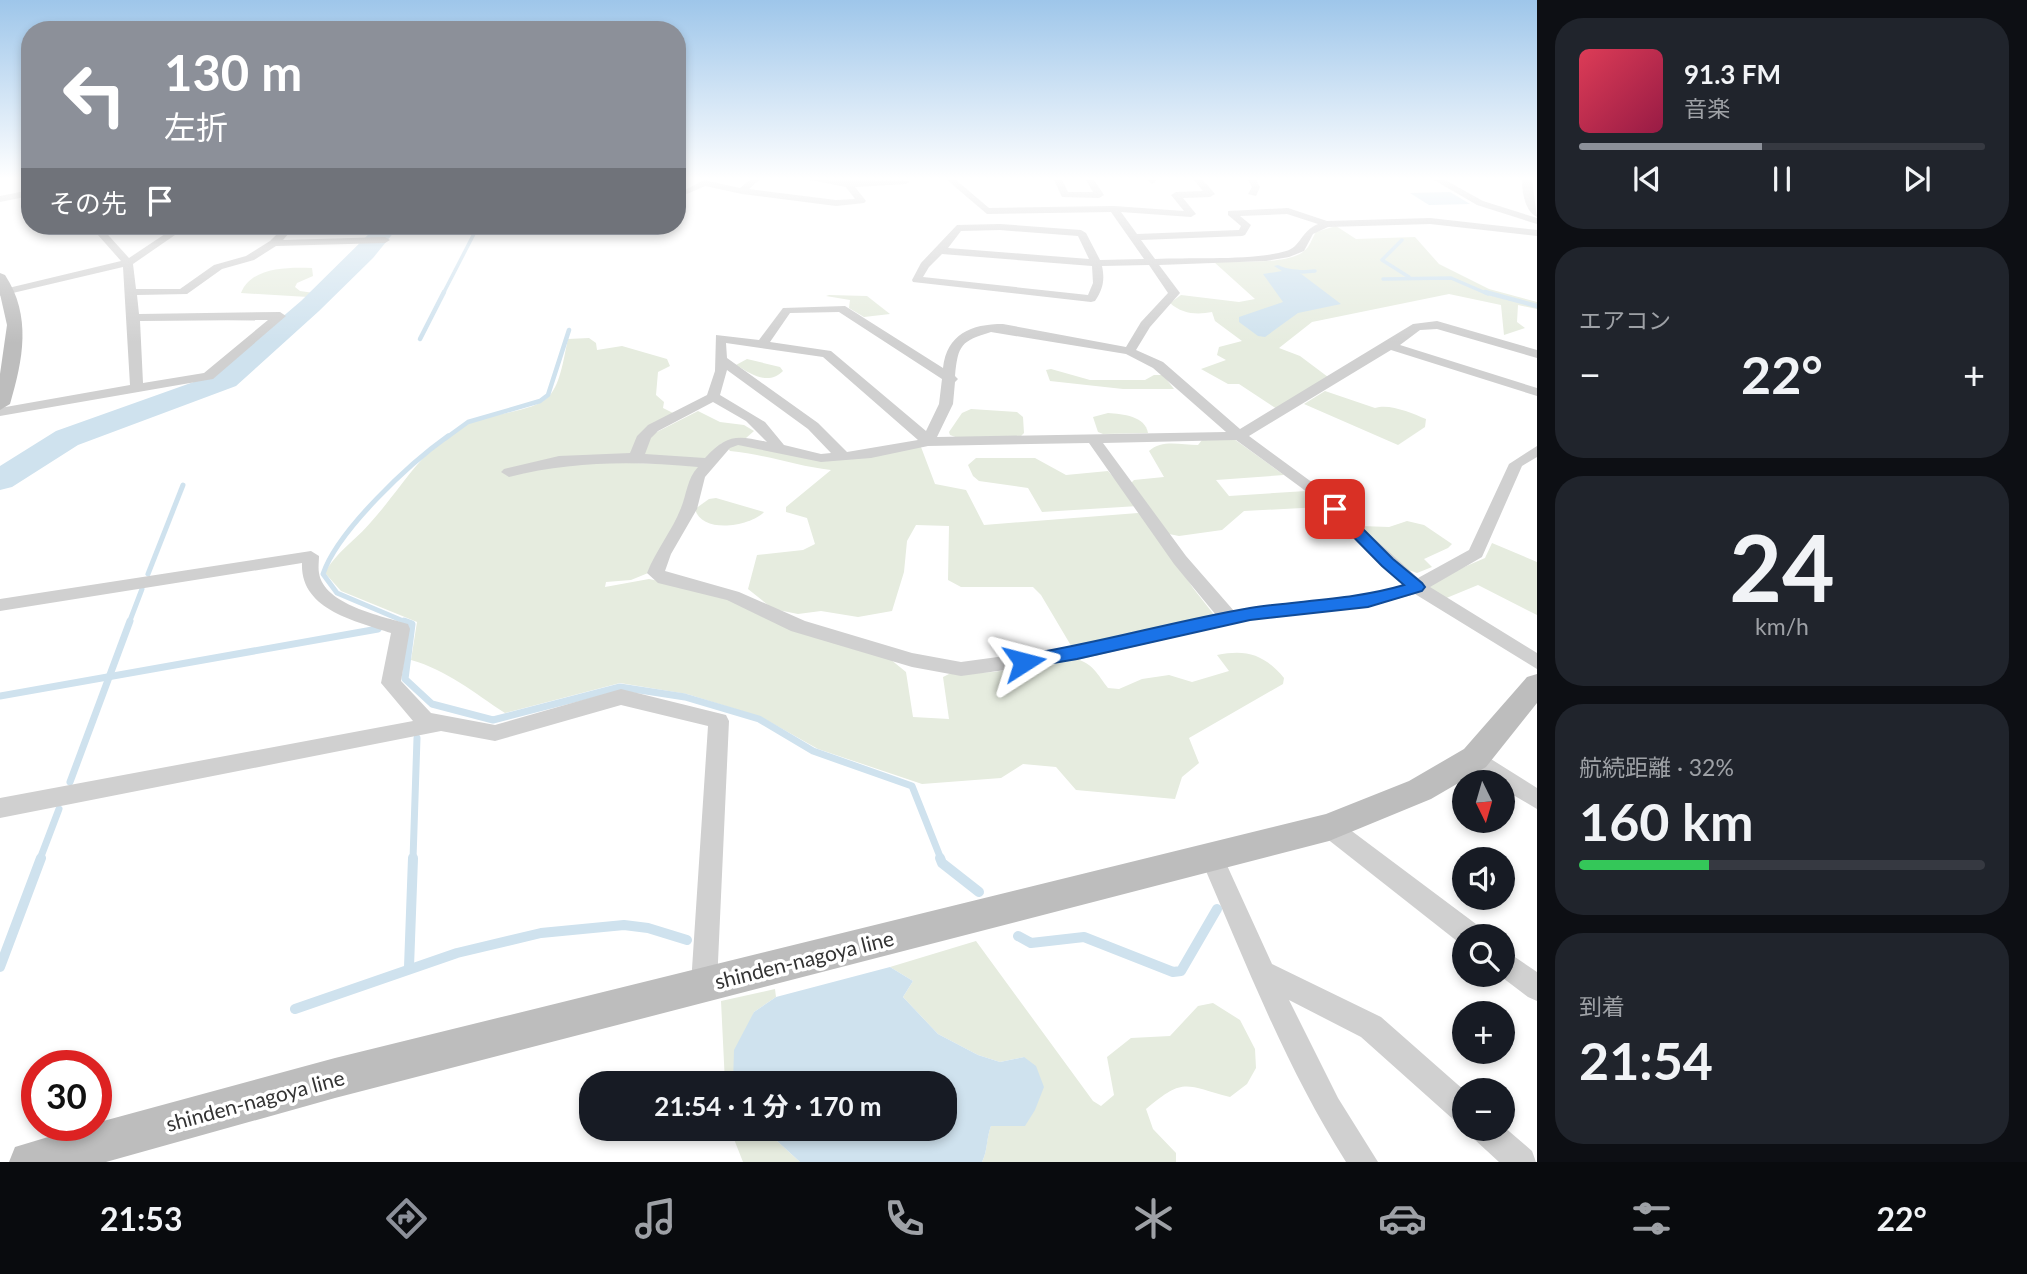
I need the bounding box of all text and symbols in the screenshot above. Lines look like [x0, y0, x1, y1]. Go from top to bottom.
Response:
text: 130 m [164, 43, 302, 101]
icon: left [49, 49, 140, 140]
text: 91.3 FM [1684, 58, 1781, 90]
text: 音楽 [1684, 94, 1730, 122]
text: 左折 [164, 107, 228, 146]
icon: previous [1628, 160, 1666, 198]
icon: pause [1763, 160, 1801, 198]
icon: next [1898, 160, 1936, 198]
icon: arrive [141, 182, 179, 220]
text: その先 [49, 187, 127, 219]
text: エアコン [1579, 306, 1671, 334]
text: 22° [1741, 343, 1823, 405]
text: − [1579, 351, 1601, 397]
text: + [1963, 351, 1985, 397]
pin [1305, 479, 1365, 539]
icon: arrive [1316, 490, 1354, 528]
text: 24 [1729, 512, 1835, 621]
text: km/h [1755, 612, 1809, 640]
position arrow [987, 625, 1061, 699]
text: 航続距離 · 32% [1579, 753, 1734, 781]
north arrow [1452, 770, 1516, 833]
map controls [1452, 770, 1515, 1141]
text: 160 km [1579, 790, 1753, 852]
button: sound [1452, 847, 1515, 910]
button: search [1452, 924, 1515, 987]
street label: shinden-nagoya line [712, 925, 896, 993]
text: 到着 [1579, 992, 1625, 1020]
button: + [1452, 1001, 1515, 1064]
text: 21:54 [1579, 1029, 1713, 1091]
speed limit sign: 30 [21, 1050, 112, 1141]
street label: shinden-nagoya line [163, 1064, 347, 1136]
button: − [1452, 1078, 1515, 1141]
text: 21:54 · 1 分 · 170 m [654, 1090, 882, 1122]
icon: directions [382, 1194, 431, 1243]
icon: music [631, 1194, 680, 1243]
icon: phone [880, 1194, 929, 1243]
icon: climate [1129, 1194, 1178, 1243]
icon: car [1378, 1194, 1427, 1243]
icon: filters [1627, 1194, 1676, 1243]
text: 21:53 [100, 1199, 182, 1238]
text: 22° [1876, 1199, 1927, 1238]

